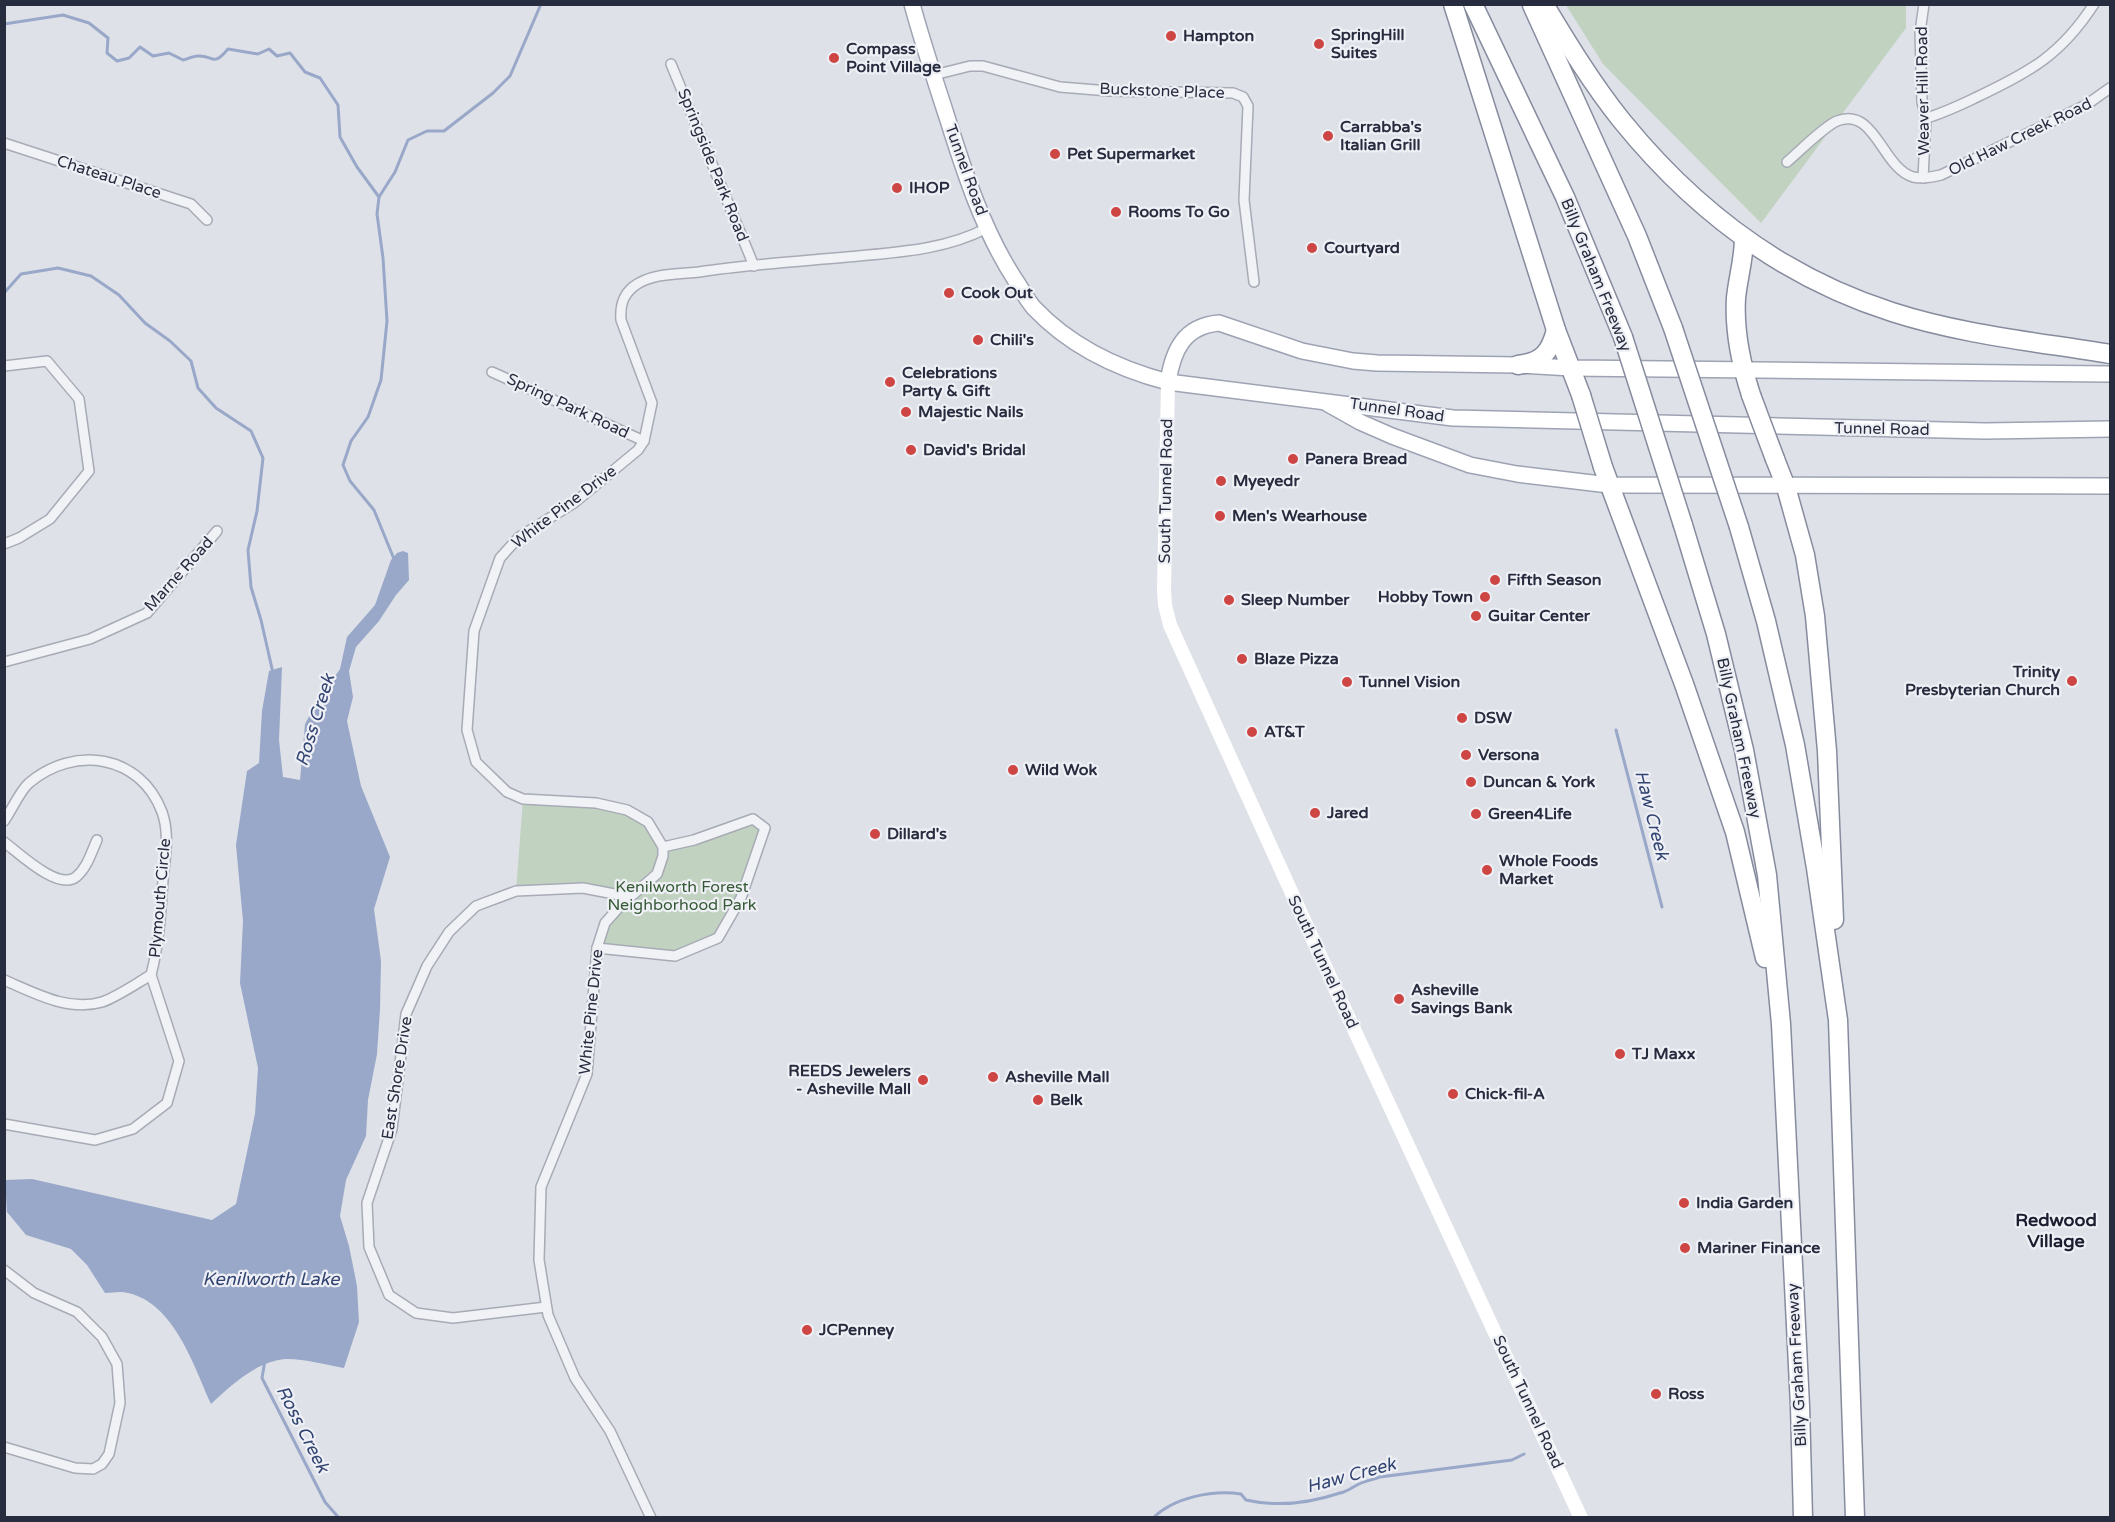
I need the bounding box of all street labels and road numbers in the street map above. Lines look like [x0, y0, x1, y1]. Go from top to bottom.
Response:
street label: Weaver Hill Road [1912, 26, 1934, 156]
street label: Buckstone Place [1099, 79, 1225, 103]
street label: Springside Park Road [673, 86, 753, 244]
street label: Old Haw Creek Road [1945, 94, 2095, 180]
street label: Tunnel Road [940, 122, 992, 218]
street label: Chateau Place [54, 151, 164, 203]
street label: Billy Graham Freeway [1556, 195, 1636, 355]
street label: Spring Park Road [504, 369, 632, 443]
street label: Tunnel Road [1348, 393, 1446, 427]
street label: South Tunnel Road [1155, 418, 1177, 564]
street label: Tunnel Road [1834, 418, 1930, 440]
street label: White Pine Drive [508, 461, 620, 553]
street label: Marne Road [140, 532, 218, 616]
street label: Billy Graham Freeway [1712, 656, 1766, 821]
street label: Plymouth Circle [145, 837, 175, 959]
street label: South Tunnel Road [1283, 892, 1363, 1032]
street label: White Pine Drive [574, 948, 608, 1076]
street label: East Shore Drive [377, 1015, 417, 1141]
street label: Billy Graham Freeway [1783, 1282, 1811, 1447]
street label: South Tunnel Road [1488, 1332, 1568, 1472]

